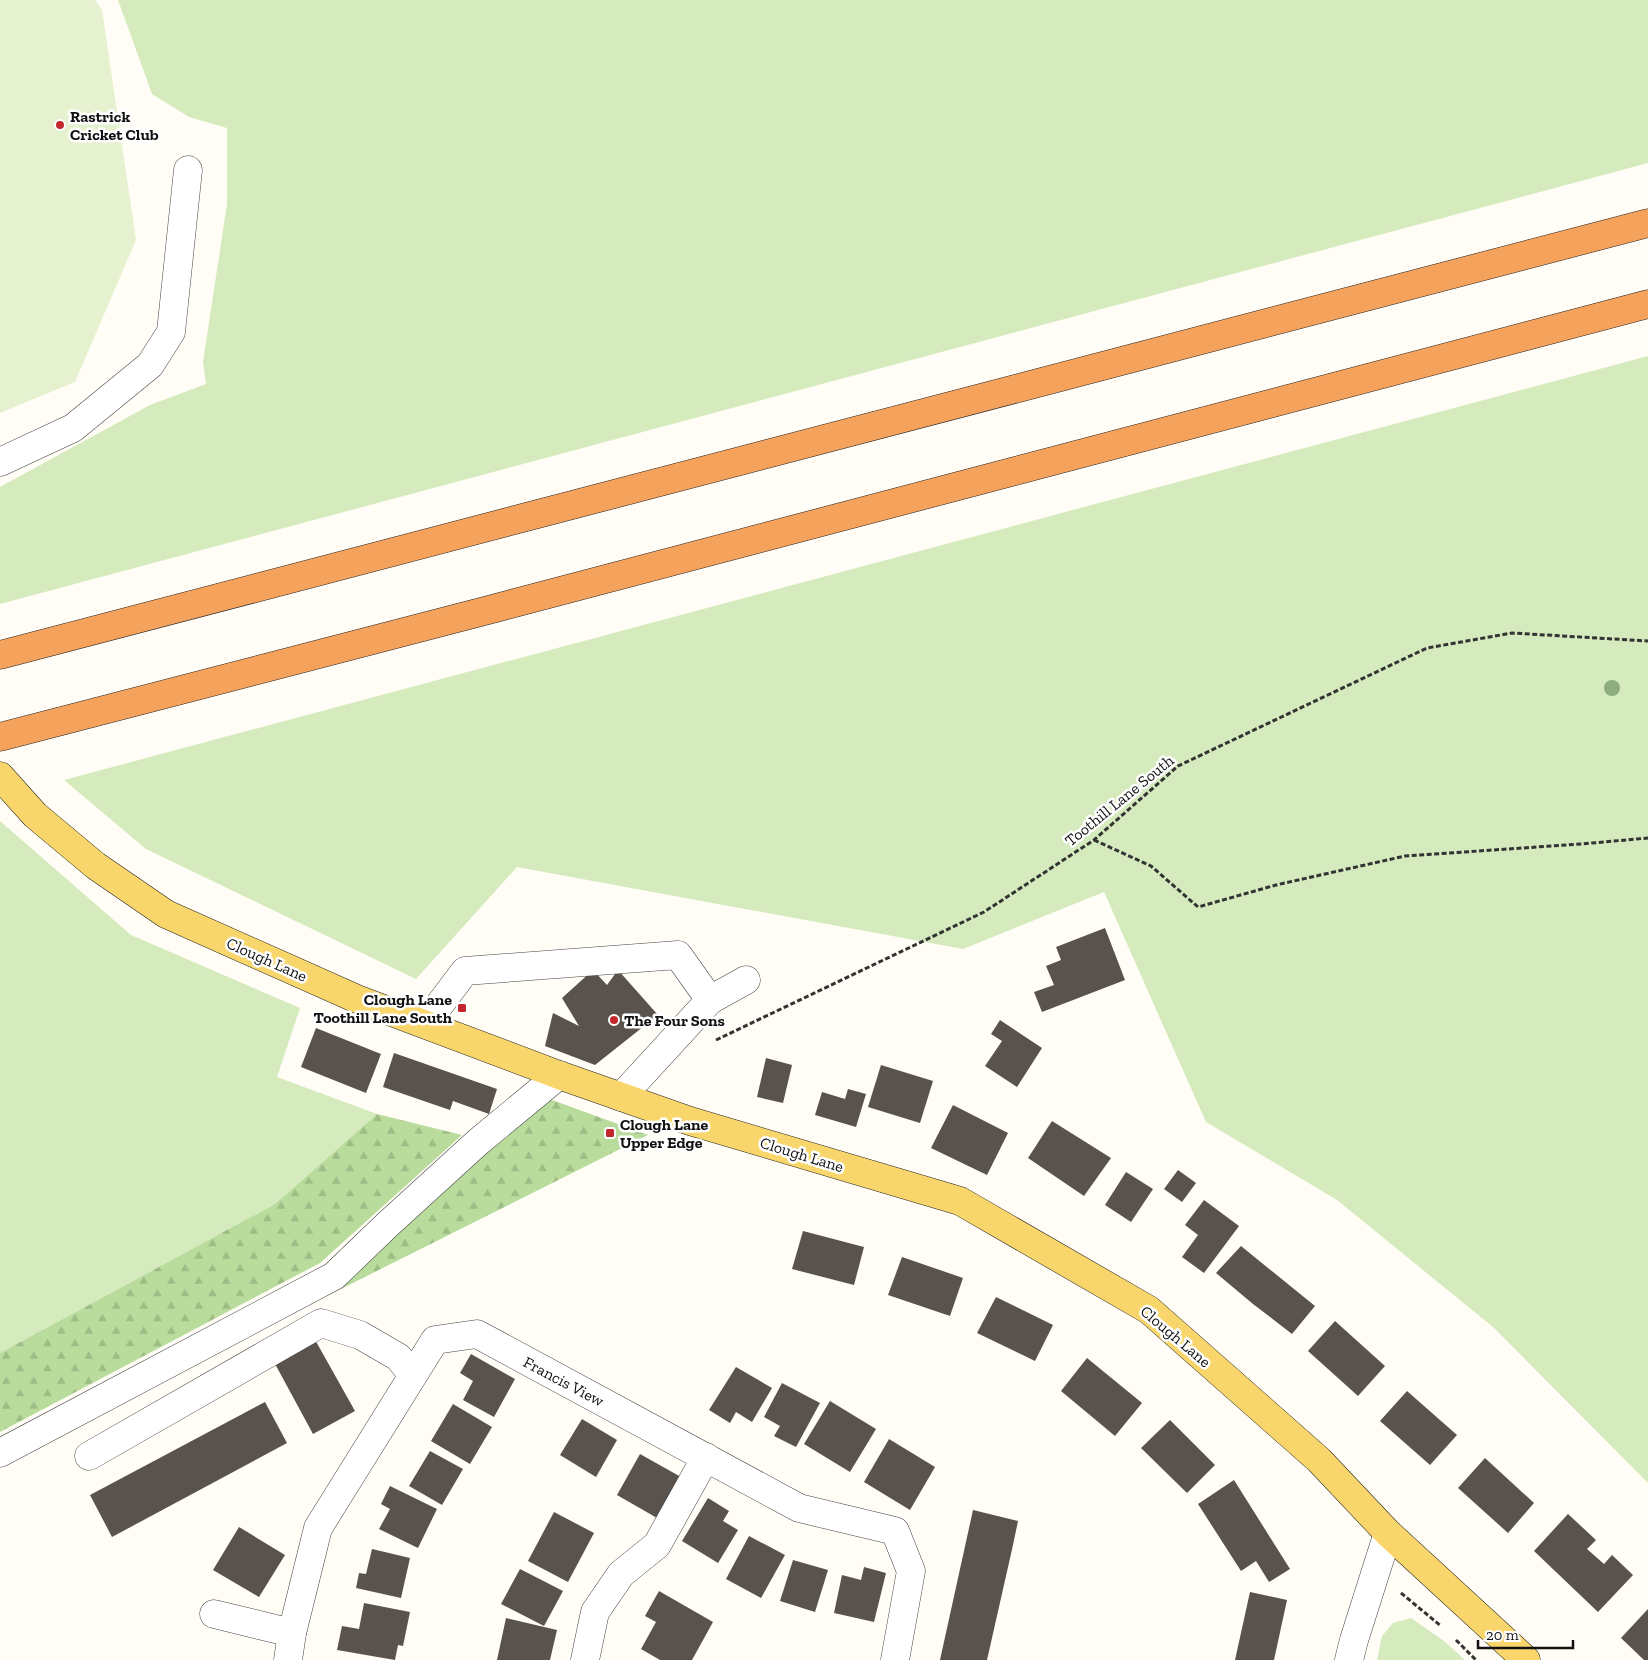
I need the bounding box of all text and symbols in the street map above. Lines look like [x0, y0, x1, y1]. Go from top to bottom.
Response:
place label: Rastrick Cricket Club [70, 107, 159, 144]
marker: Rastrick Cricket Club [54, 119, 66, 131]
street label: Toothill Lane South [1061, 751, 1177, 850]
street label: Clough Lane [224, 933, 310, 986]
place label: Clough Lane Toothill Lane South [313, 990, 453, 1027]
marker: Clough Lane Toothill Lane South [456, 1002, 468, 1014]
place label: The Four Sons [624, 1011, 725, 1030]
marker: The Four Sons [608, 1014, 620, 1026]
place label: Clough Lane Upper Edge [620, 1115, 708, 1152]
marker: Clough Lane Upper Edge [604, 1127, 616, 1139]
street label: Clough Lane [758, 1133, 846, 1176]
street label: Clough Lane [1137, 1301, 1215, 1371]
street label: Francis View [520, 1352, 608, 1411]
scale bar [1478, 1618, 1573, 1650]
text: 20 m [1486, 1626, 1519, 1644]

